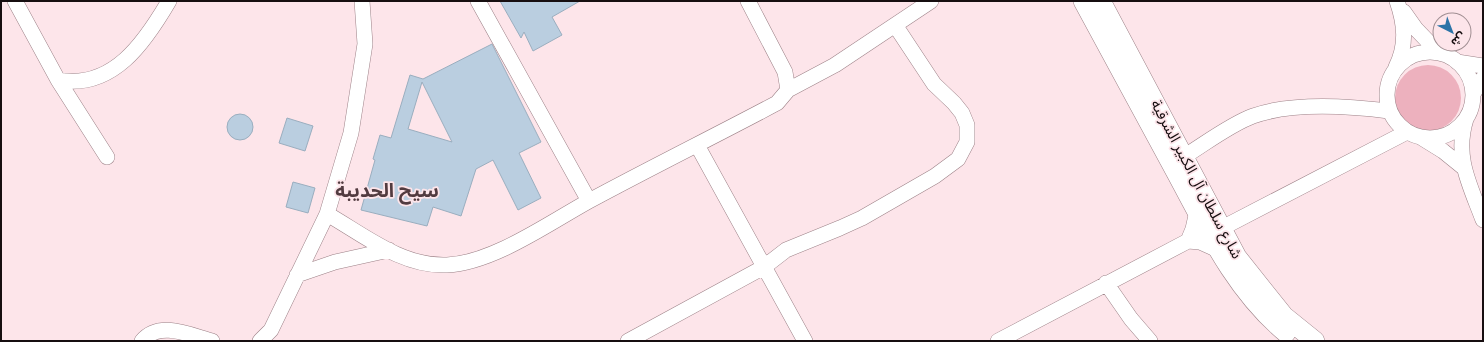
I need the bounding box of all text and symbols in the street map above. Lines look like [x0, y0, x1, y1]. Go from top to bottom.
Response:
north arrow [1432, 12, 1472, 52]
text: ش [1448, 29, 1469, 50]
street label: شارع سلطان آل الكبير الشرقية [1144, 96, 1247, 263]
district label: سيح الحديبة [335, 178, 439, 205]

